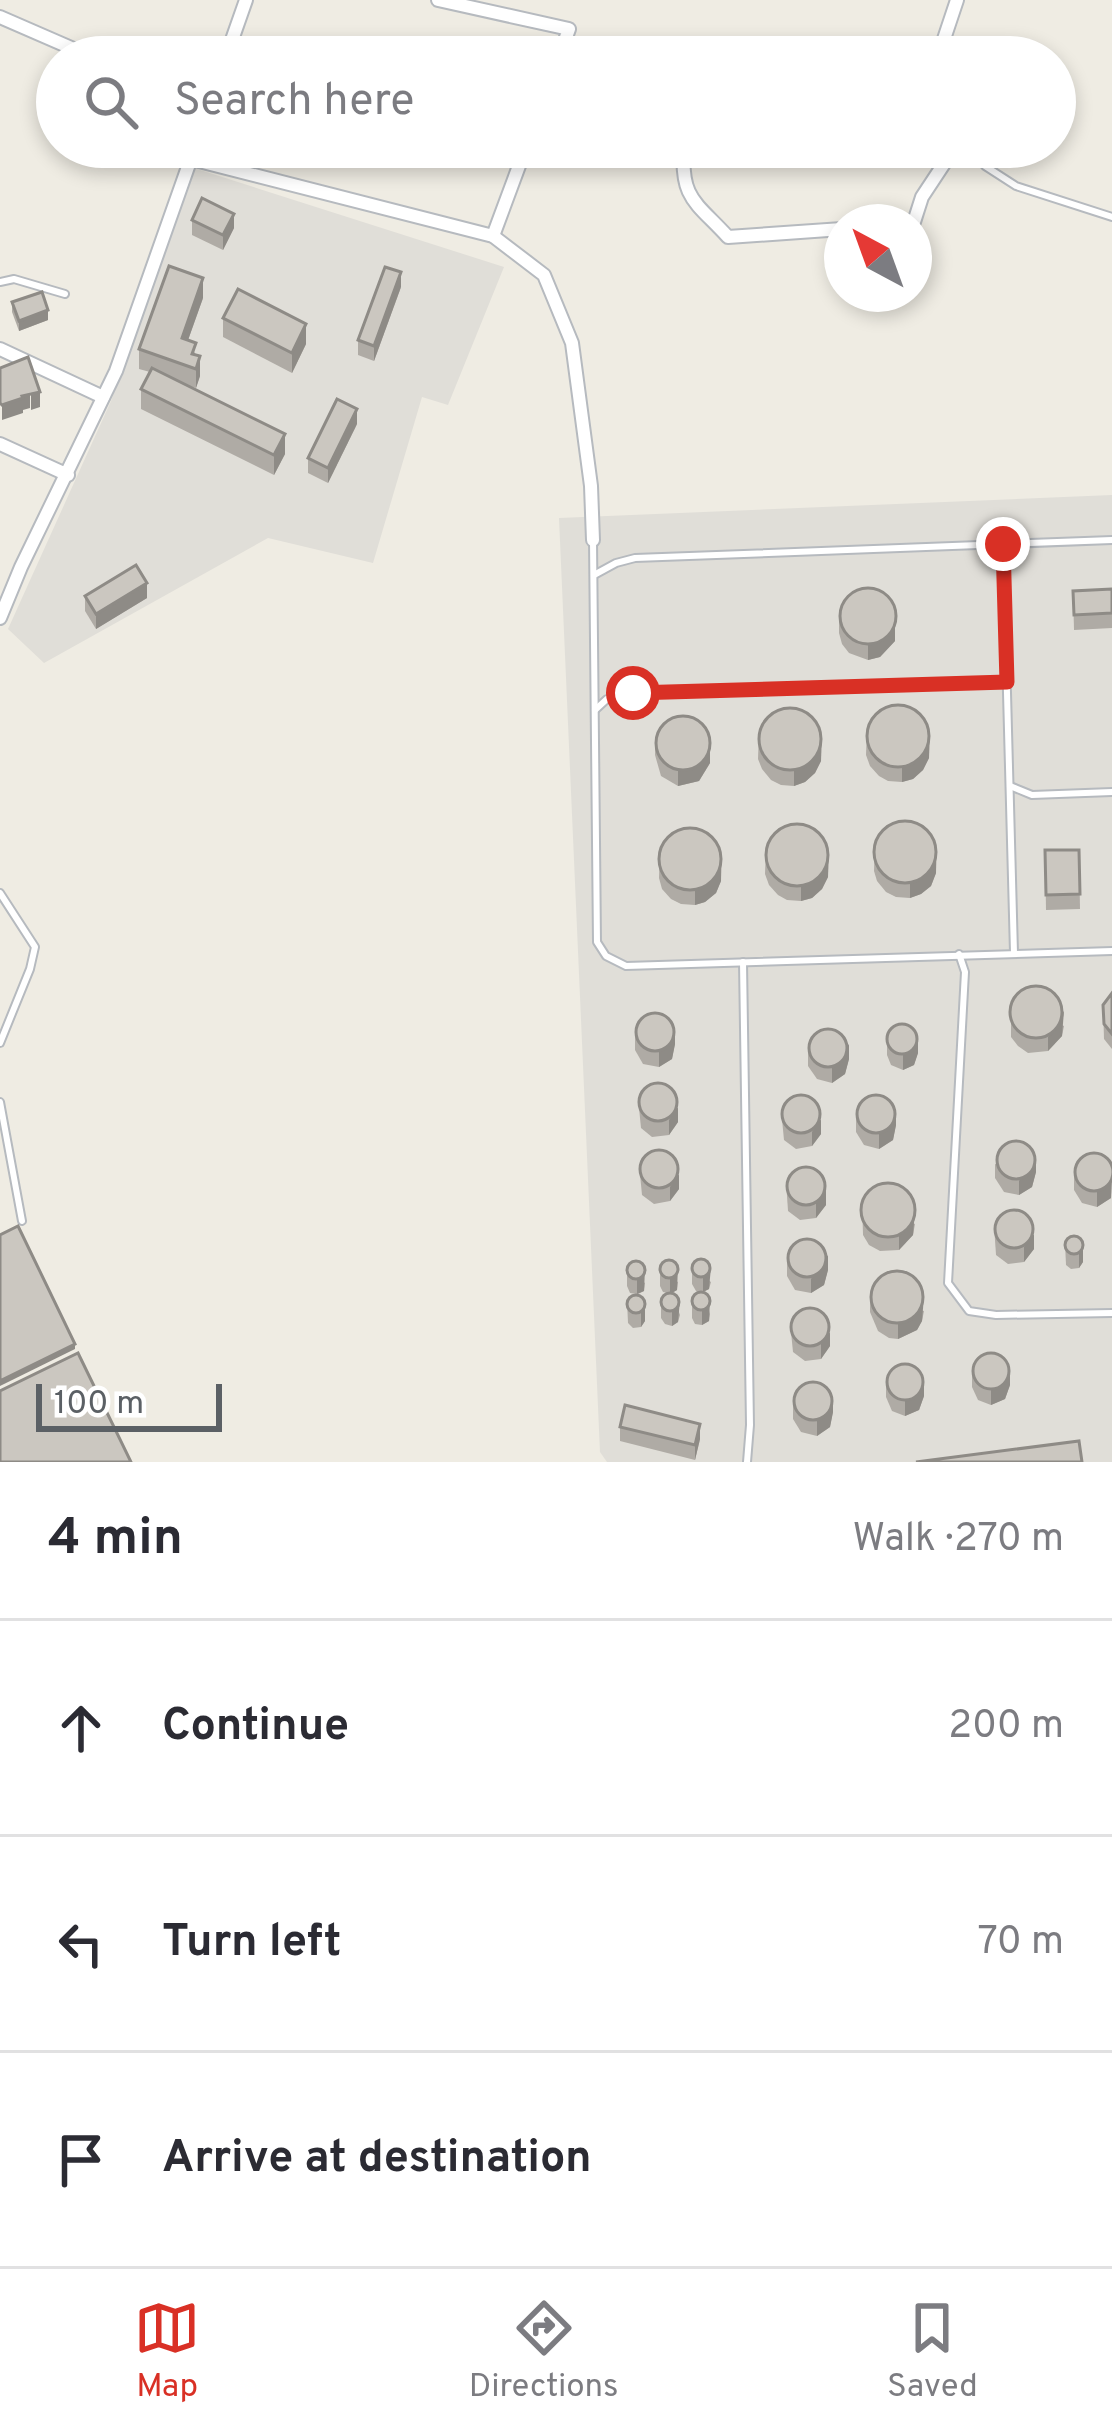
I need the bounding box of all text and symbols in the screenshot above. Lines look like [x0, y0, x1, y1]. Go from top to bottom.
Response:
search box [36, 36, 1076, 168]
icon: search [78, 69, 144, 135]
text: Search here [174, 74, 414, 131]
north arrow [824, 204, 932, 312]
route end [976, 517, 1030, 571]
route start [606, 666, 660, 720]
scale bar [36, 1378, 222, 1431]
text: 100 m [54, 1384, 144, 1426]
text: 4 min [48, 1508, 183, 1573]
text: Walk · 270 m [853, 1516, 1064, 1565]
icon: ahead [48, 1695, 114, 1761]
text: Continue [162, 1699, 349, 1756]
text: 200 m [948, 1703, 1064, 1752]
icon: left [48, 1911, 114, 1977]
text: Turn left [162, 1915, 341, 1972]
text: 70 m [978, 1919, 1064, 1968]
icon: arrive [48, 2127, 114, 2193]
text: Arrive at destination [162, 2131, 592, 2188]
tab: Map [134, 2295, 200, 2409]
tab: Directions [469, 2295, 619, 2409]
tab: Saved [887, 2295, 978, 2409]

